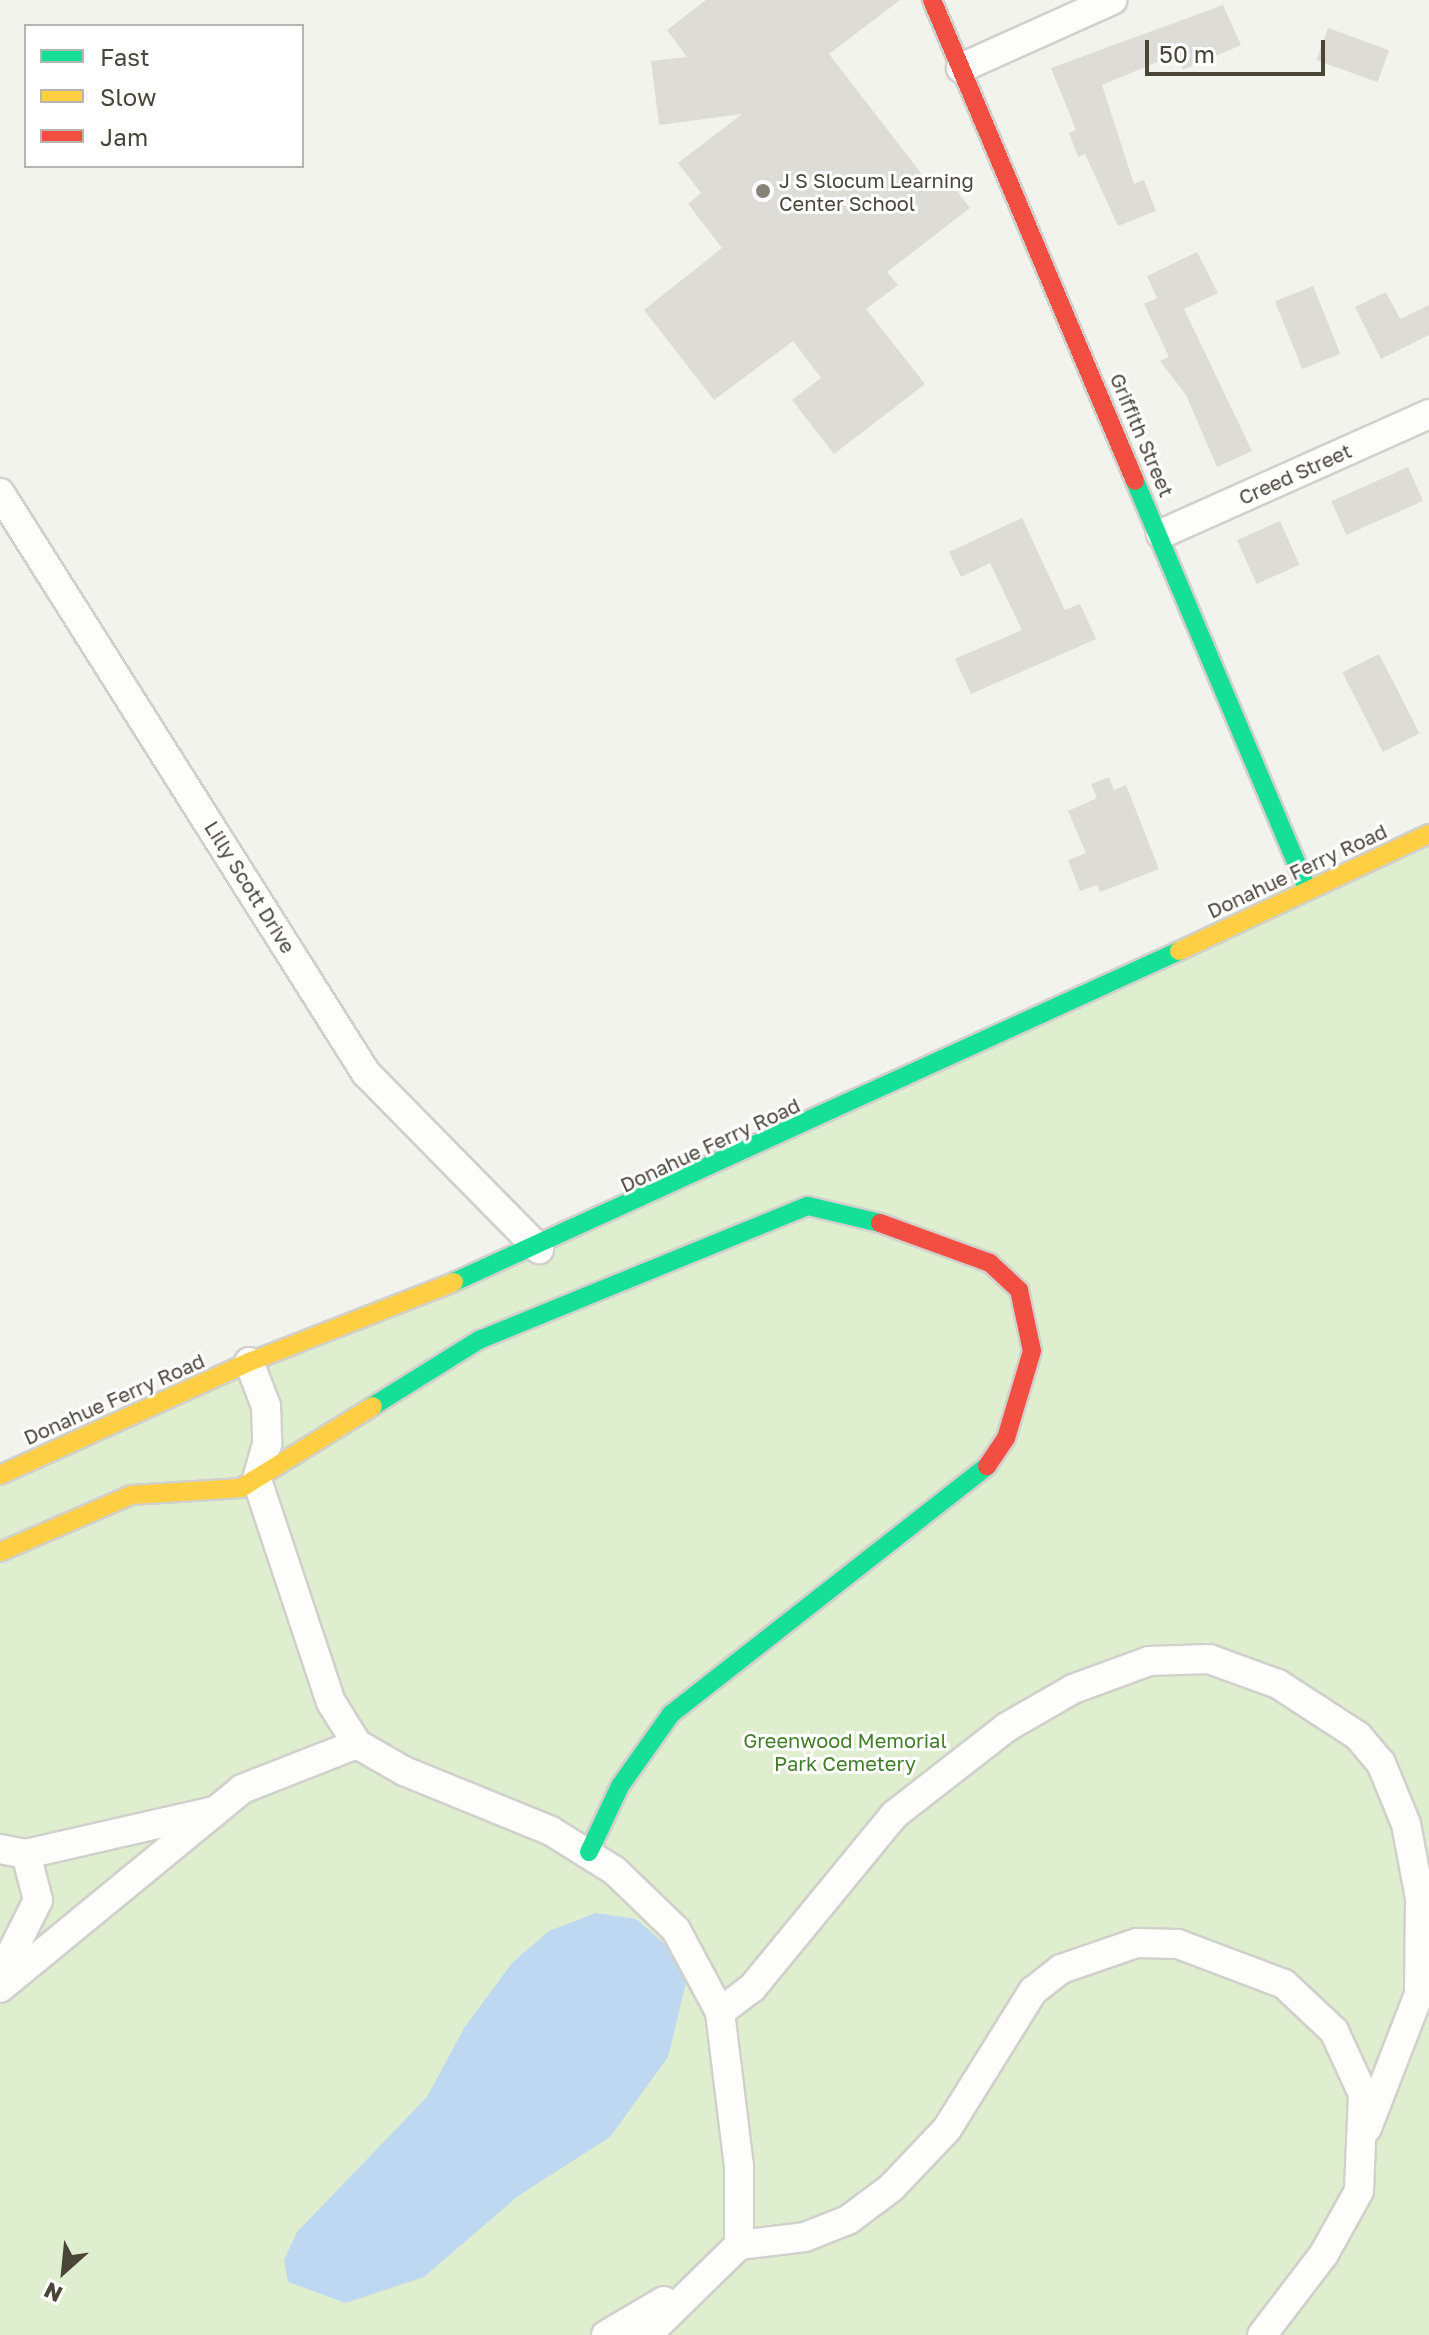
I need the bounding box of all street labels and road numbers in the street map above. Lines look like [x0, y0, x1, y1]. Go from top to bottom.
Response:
street label: Griffith Street [1105, 370, 1179, 500]
street label: Creed Street [1235, 438, 1355, 510]
street label: Lilly Scott Drive [200, 816, 300, 958]
street label: Donahue Ferry Road [1203, 819, 1391, 923]
street label: Donahue Ferry Road [616, 1093, 804, 1197]
street label: Donahue Ferry Road [20, 1348, 208, 1450]

